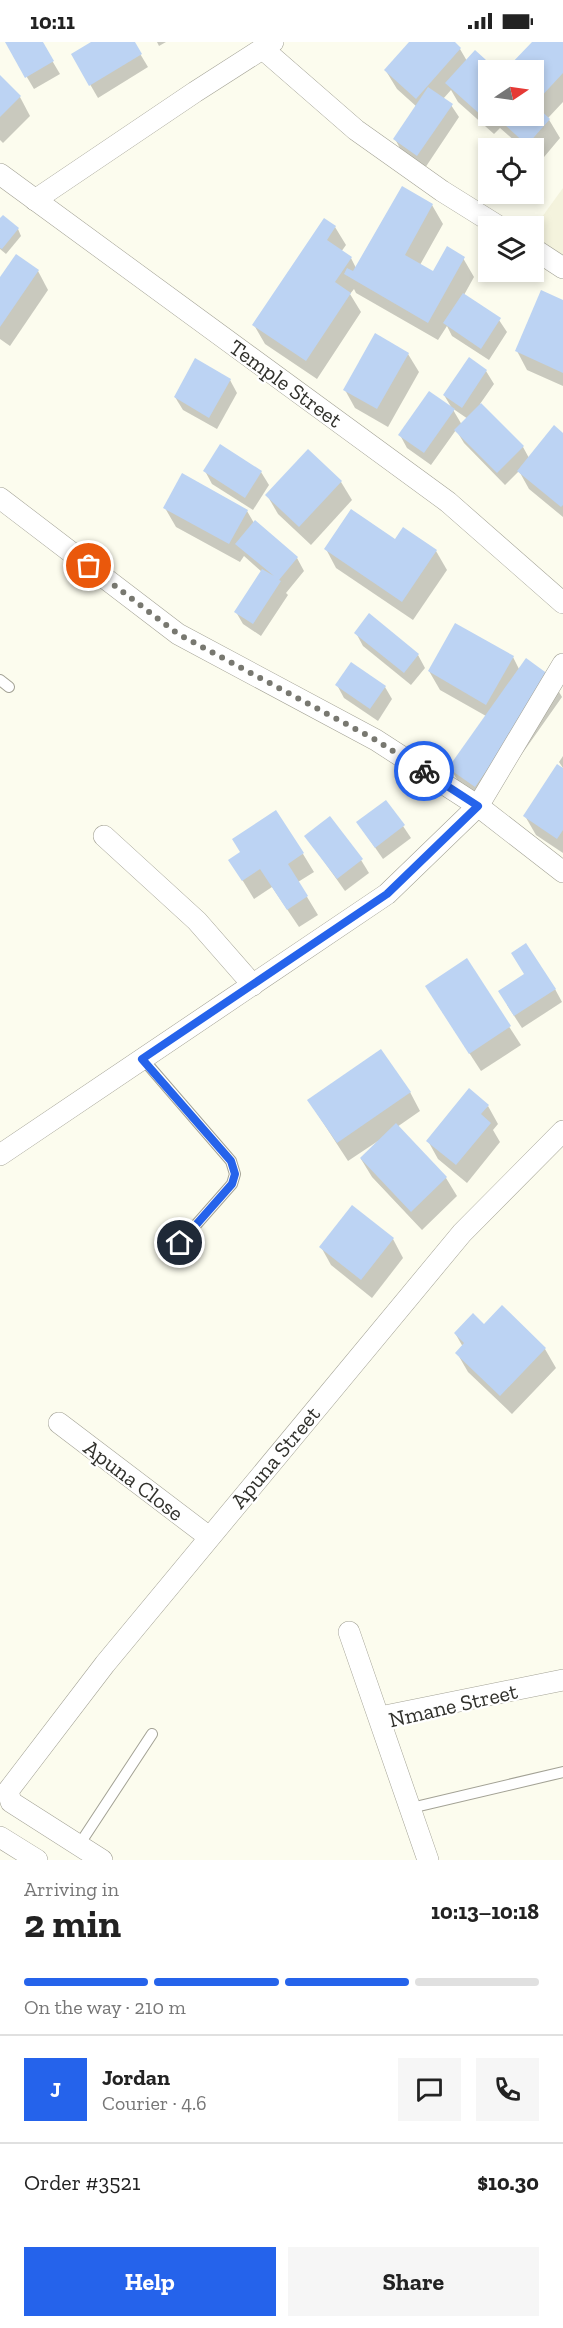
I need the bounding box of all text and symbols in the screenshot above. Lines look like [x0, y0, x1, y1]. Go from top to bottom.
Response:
text: 10:11 [30, 8, 75, 35]
north arrow [478, 60, 544, 126]
map controls [478, 60, 544, 282]
button: locate [478, 138, 544, 204]
button: layers [478, 216, 544, 282]
street label: Temple Street [224, 333, 348, 434]
pin [63, 540, 114, 591]
icon: bag [72, 549, 105, 582]
courier [394, 741, 454, 801]
icon: bike [408, 755, 441, 788]
pin [154, 1217, 205, 1268]
icon: home [163, 1226, 196, 1259]
street label: Apuna Street [225, 1400, 326, 1514]
street label: Apuna Close [78, 1434, 189, 1527]
street label: Nmane Street [386, 1677, 521, 1733]
text: Arriving in [24, 1877, 119, 1901]
text: 10:13–10:18 [431, 1898, 539, 1925]
text: 2 min [24, 1900, 121, 1947]
text: On the way · 210 m [24, 1995, 186, 2019]
button: chat [398, 2058, 461, 2121]
button: phone [476, 2058, 539, 2121]
text: Jordan [102, 2064, 170, 2091]
text: J [50, 2076, 61, 2103]
text: Courier · 4.6 [102, 2091, 207, 2115]
text: Order #3521 [24, 2169, 140, 2196]
text: $10.30 [477, 2169, 539, 2196]
button: Help [24, 2247, 276, 2316]
button: Share [288, 2247, 539, 2316]

